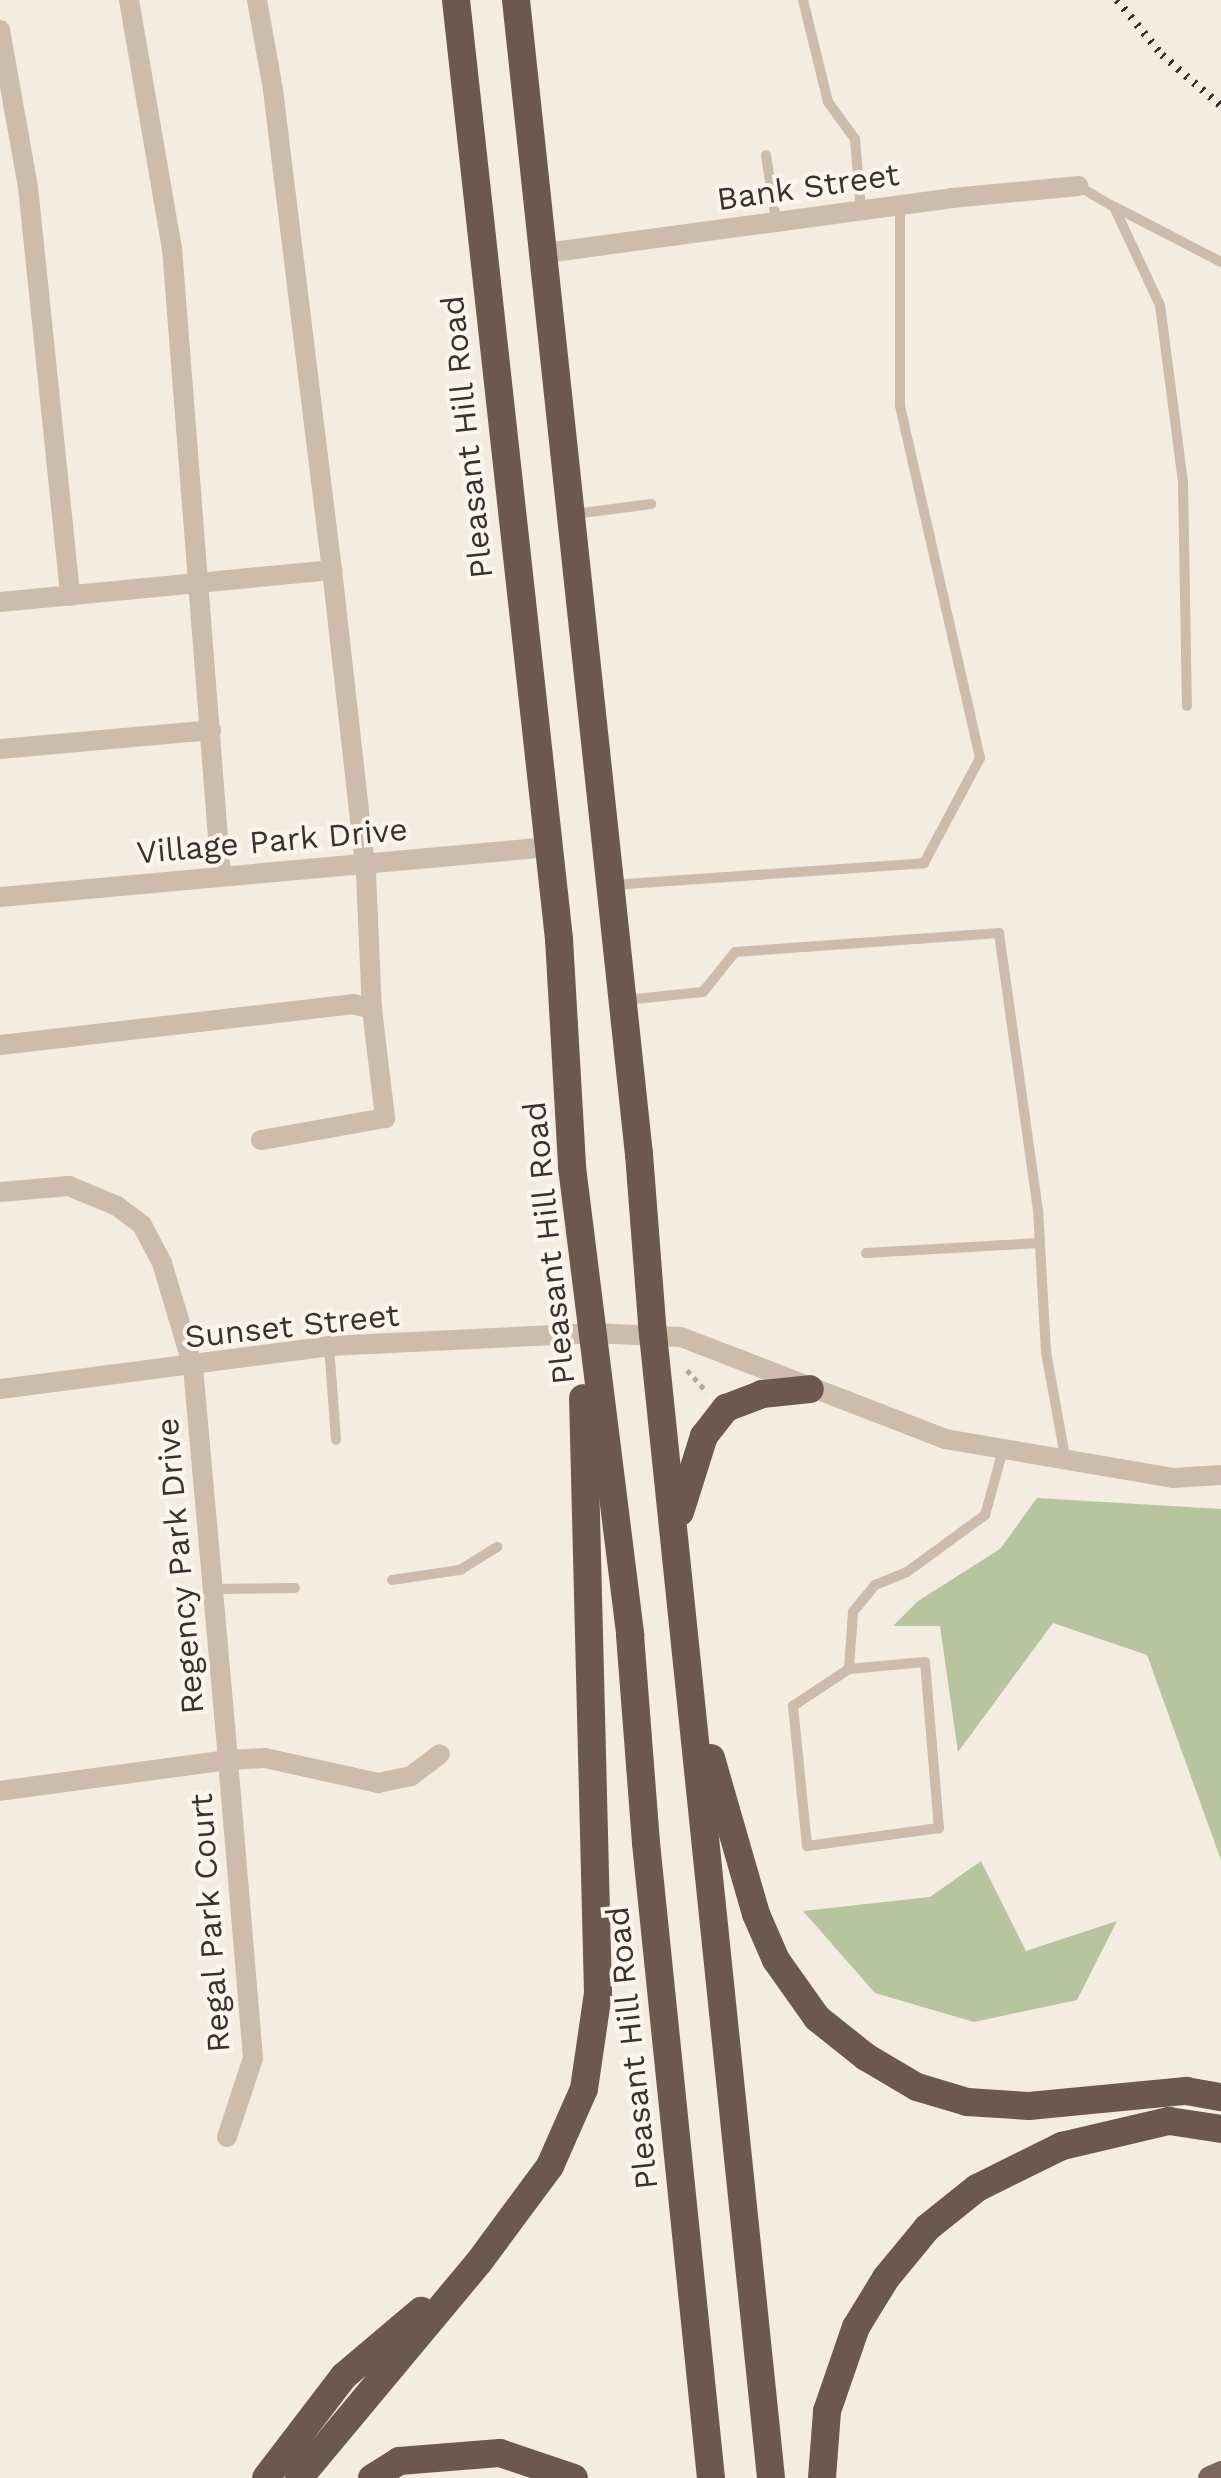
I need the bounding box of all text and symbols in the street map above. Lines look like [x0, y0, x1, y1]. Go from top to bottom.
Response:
street label: Bank Street [714, 155, 902, 219]
street label: Pleasant Hill Road [433, 293, 501, 581]
street label: Village Park Drive [135, 810, 409, 872]
street label: Pleasant Hill Road [515, 1099, 583, 1387]
street label: Sunset Street [183, 1296, 401, 1356]
street label: Regency Park Drive [148, 1416, 212, 1716]
street label: Regal Park Court [182, 1791, 238, 2055]
street label: Pleasant Hill Road [598, 1904, 666, 2192]

